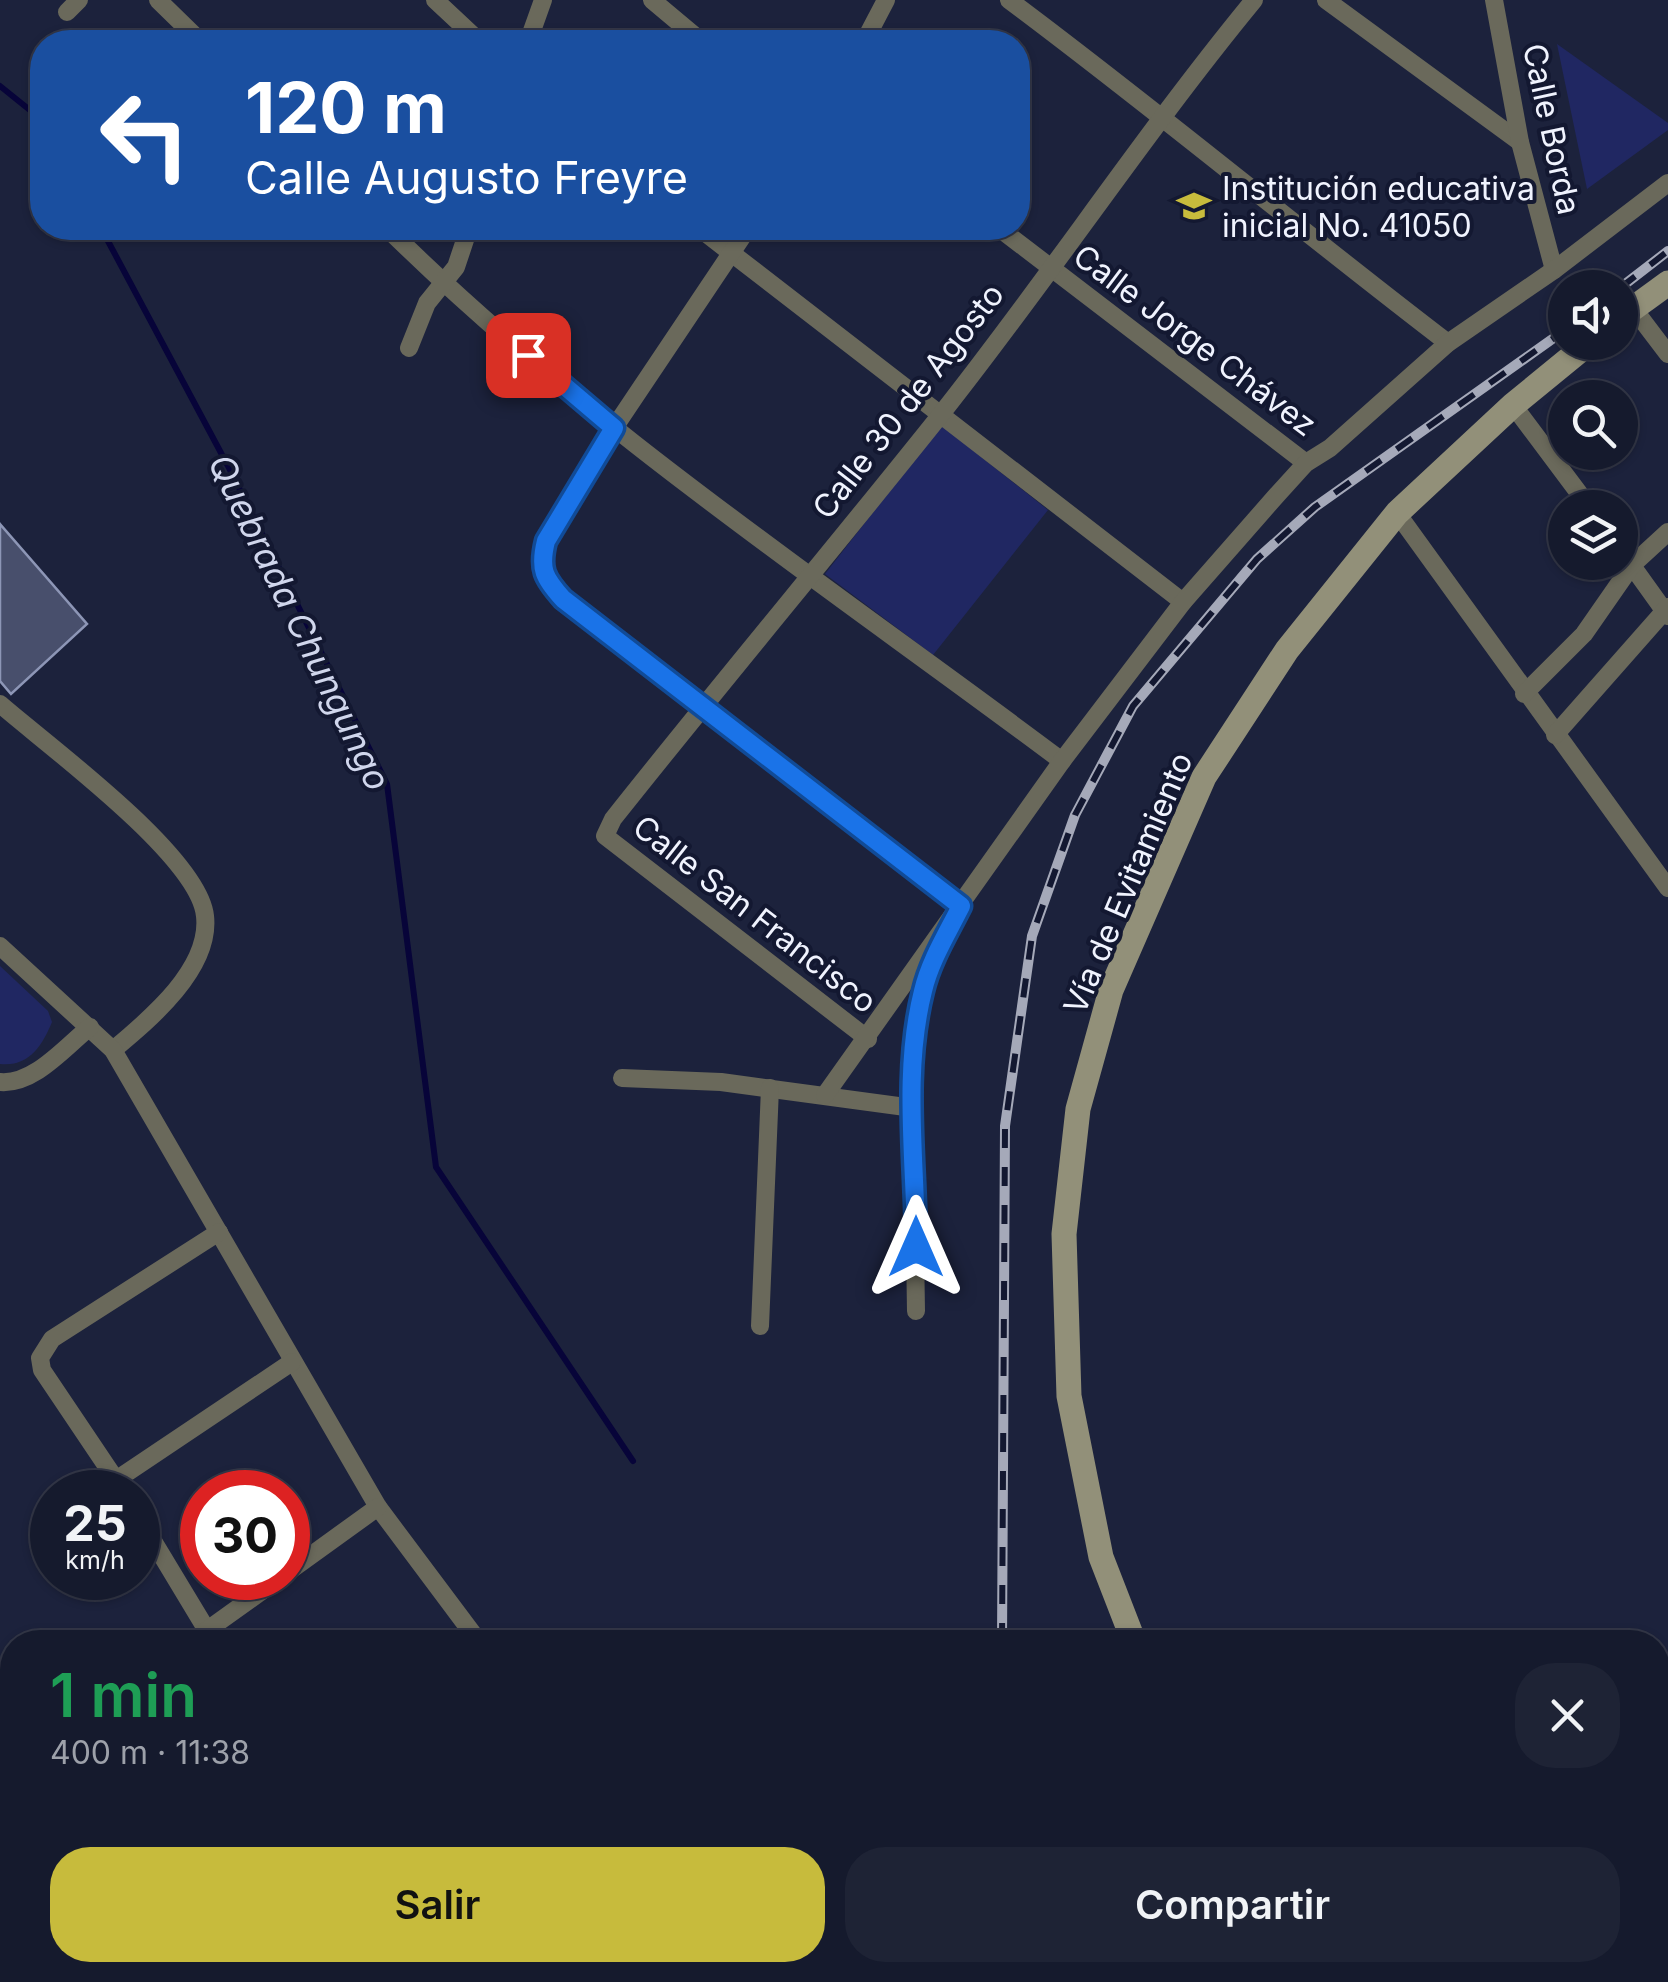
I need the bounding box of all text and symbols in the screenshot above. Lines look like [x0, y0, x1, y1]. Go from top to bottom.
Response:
street label: Calle Borda [1515, 40, 1589, 218]
text: 120 m [245, 65, 447, 150]
icon: left [80, 70, 210, 200]
text: Calle Augusto Freyre [245, 150, 688, 205]
place label: Institución educativa inicial No. 41050 [1222, 169, 1535, 245]
school or university icon: Institución educativa inicial No. 41050 [1175, 187, 1213, 225]
street label: Calle Jorge Chávez [1066, 236, 1324, 444]
map controls [1548, 270, 1638, 580]
button: sound [1548, 270, 1638, 360]
street label: Calle 30 de Agosto [804, 276, 1012, 526]
pin [486, 313, 571, 398]
icon: arrive [501, 328, 556, 383]
button: search [1548, 380, 1638, 470]
water label: Quebrada Chungungo [200, 447, 400, 797]
button: layers [1548, 490, 1638, 580]
street label: Vía de Evitamiento [1055, 746, 1201, 1020]
street label: Calle San Francisco [626, 807, 884, 1021]
position arrow [864, 1195, 968, 1299]
speed limit sign: 30 [180, 1470, 310, 1600]
text: 25 [63, 1493, 127, 1553]
text: km/h [65, 1545, 125, 1575]
text: 1 min [50, 1659, 197, 1731]
button: close [1515, 1663, 1620, 1768]
text: 400 m · 11:38 [50, 1733, 250, 1772]
button: Salir [50, 1847, 825, 1962]
button: Compartir [845, 1847, 1620, 1962]

